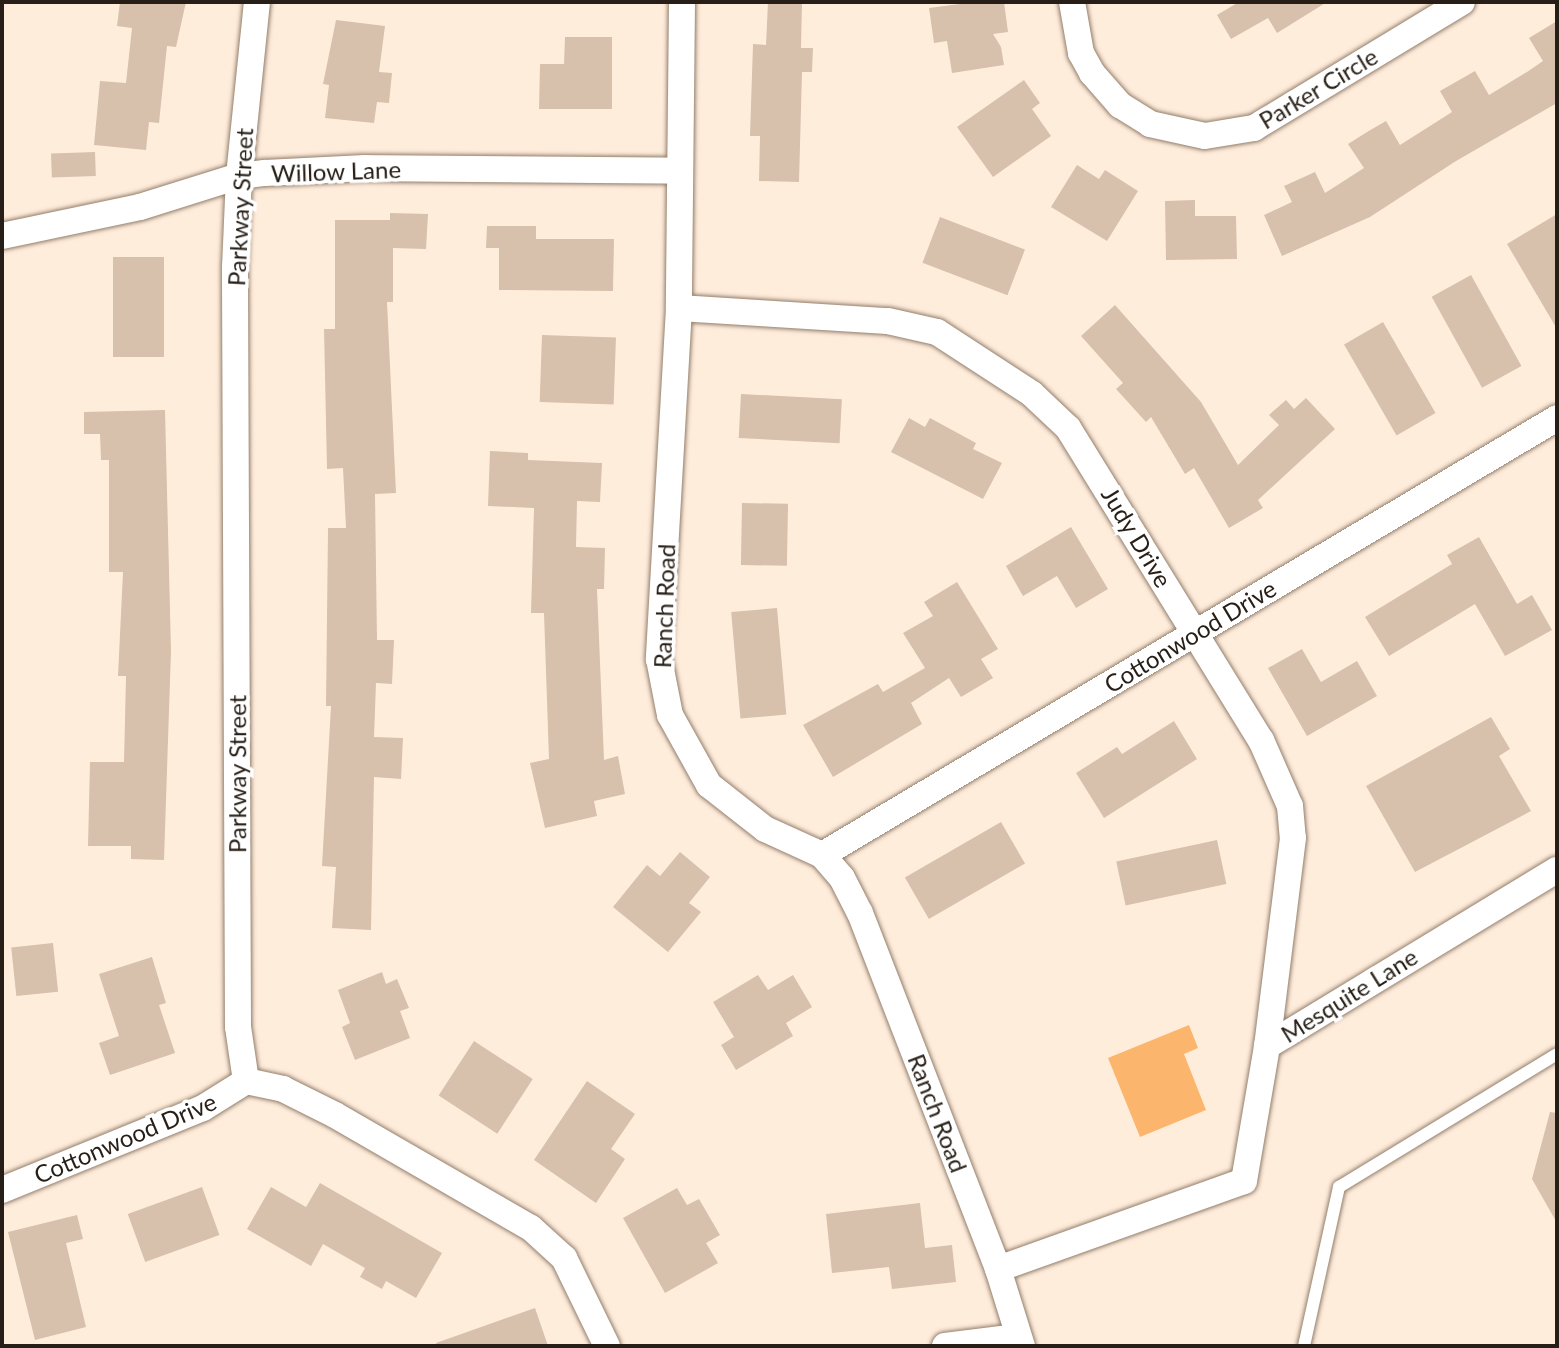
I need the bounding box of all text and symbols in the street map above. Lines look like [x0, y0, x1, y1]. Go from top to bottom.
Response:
street label: Parker Circle [1253, 41, 1383, 135]
street label: Parkway Street [221, 127, 259, 287]
street label: Willow Lane [270, 154, 402, 188]
street label: Judy Drive [1096, 481, 1178, 593]
street label: Ranch Road [647, 543, 681, 669]
street label: Cottonwood Drive [1099, 573, 1281, 699]
street label: Parkway Street [223, 695, 251, 853]
street label: Mesquite Lane [1276, 942, 1422, 1048]
street label: Ranch Road [902, 1050, 974, 1176]
street label: Cottonwood Drive [30, 1087, 220, 1189]

